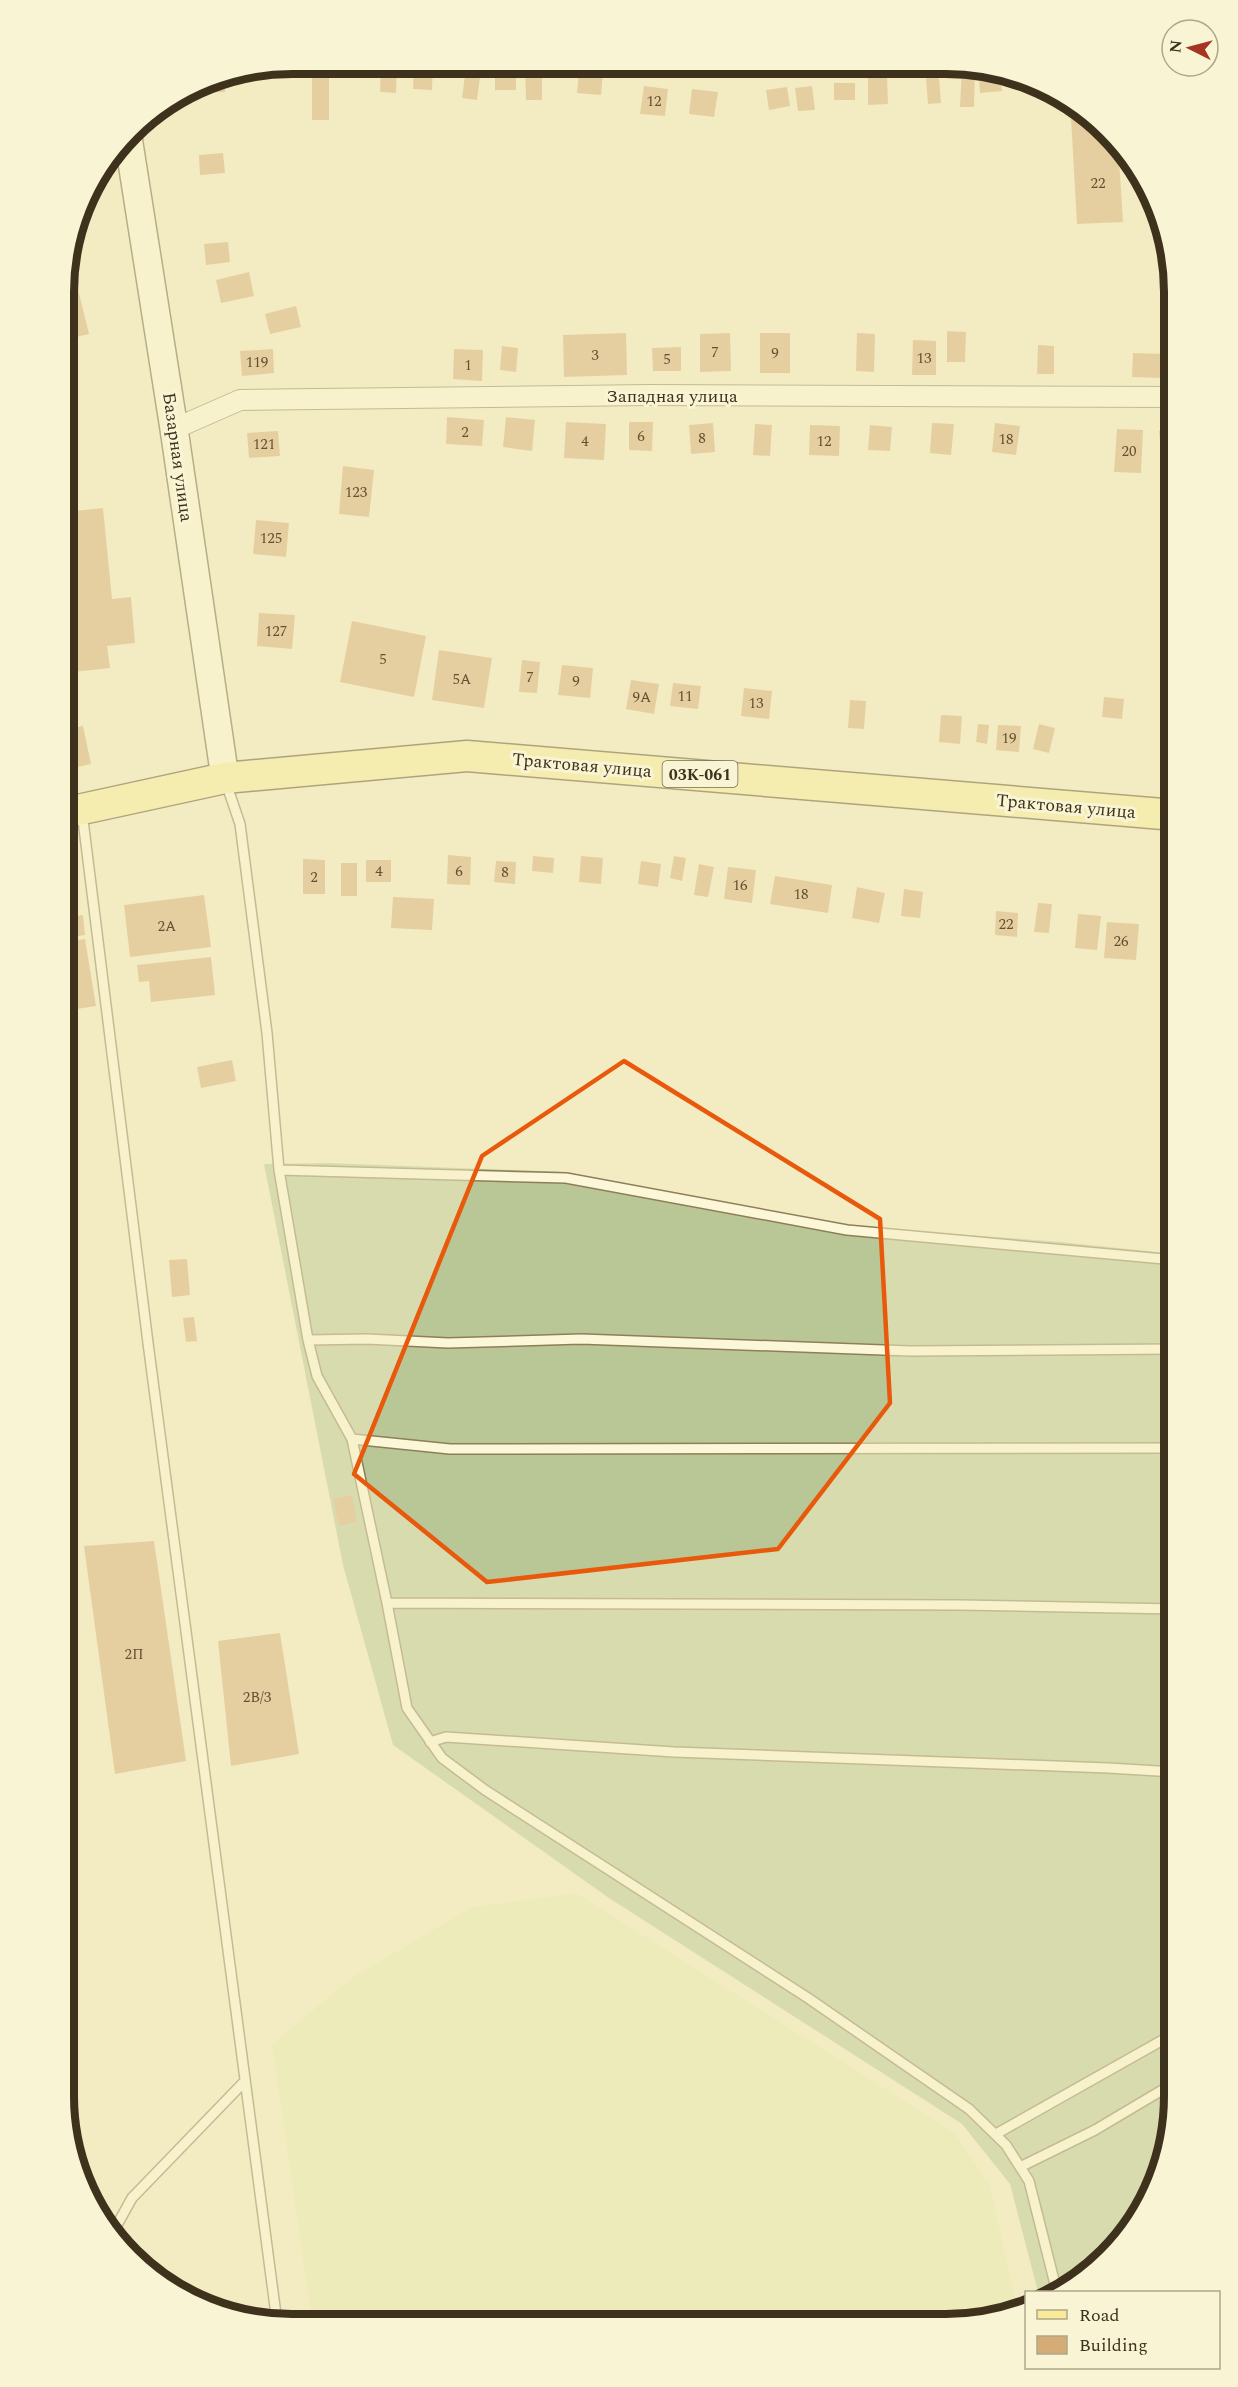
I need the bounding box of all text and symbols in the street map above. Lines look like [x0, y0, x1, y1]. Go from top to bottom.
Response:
north arrow [1160, 18, 1220, 78]
text: N [1163, 39, 1189, 54]
house number: 12 [646, 90, 662, 113]
house number: 22 [1090, 172, 1106, 195]
house number: 7 [711, 341, 719, 364]
house number: 9 [771, 342, 779, 365]
house number: 3 [591, 344, 599, 367]
house number: 13 [916, 347, 932, 370]
house number: 5 [663, 348, 671, 371]
house number: 119 [246, 351, 268, 374]
house number: 1 [464, 354, 472, 377]
street label: Западная улица [606, 383, 738, 410]
street label: Базарная улица [155, 390, 200, 524]
house number: 2 [461, 421, 469, 444]
house number: 6 [637, 425, 645, 448]
house number: 8 [698, 427, 706, 450]
house number: 18 [998, 428, 1014, 451]
house number: 4 [581, 430, 589, 453]
house number: 12 [816, 430, 832, 453]
house number: 121 [253, 433, 275, 456]
house number: 20 [1121, 440, 1137, 463]
house number: 123 [345, 481, 368, 504]
house number: 125 [260, 527, 282, 550]
house number: 127 [265, 620, 287, 643]
house number: 5 [379, 648, 387, 671]
house number: 7 [526, 666, 534, 689]
house number: 5А [453, 668, 471, 691]
house number: 9 [572, 670, 580, 693]
house number: 11 [677, 685, 693, 708]
house number: 9А [633, 686, 651, 709]
house number: 13 [748, 692, 764, 715]
house number: 19 [1001, 727, 1017, 750]
street label: Трактовая улица [511, 746, 653, 785]
road number: 03К-061 [662, 761, 738, 787]
street label: Трактовая улица [995, 787, 1137, 826]
house number: 4 [375, 860, 383, 883]
house number: 6 [455, 860, 463, 883]
house number: 8 [501, 861, 509, 884]
house number: 2 [310, 866, 318, 889]
house number: 16 [732, 874, 748, 897]
house number: 18 [793, 883, 809, 906]
house number: 22 [998, 913, 1014, 936]
house number: 2А [158, 915, 176, 938]
house number: 26 [1113, 930, 1129, 953]
house number: 2П [124, 1643, 144, 1666]
house number: 2В/3 [243, 1686, 272, 1709]
legend [1025, 2291, 1220, 2369]
text: Road [1079, 2302, 1120, 2329]
text: Building [1079, 2332, 1148, 2359]

